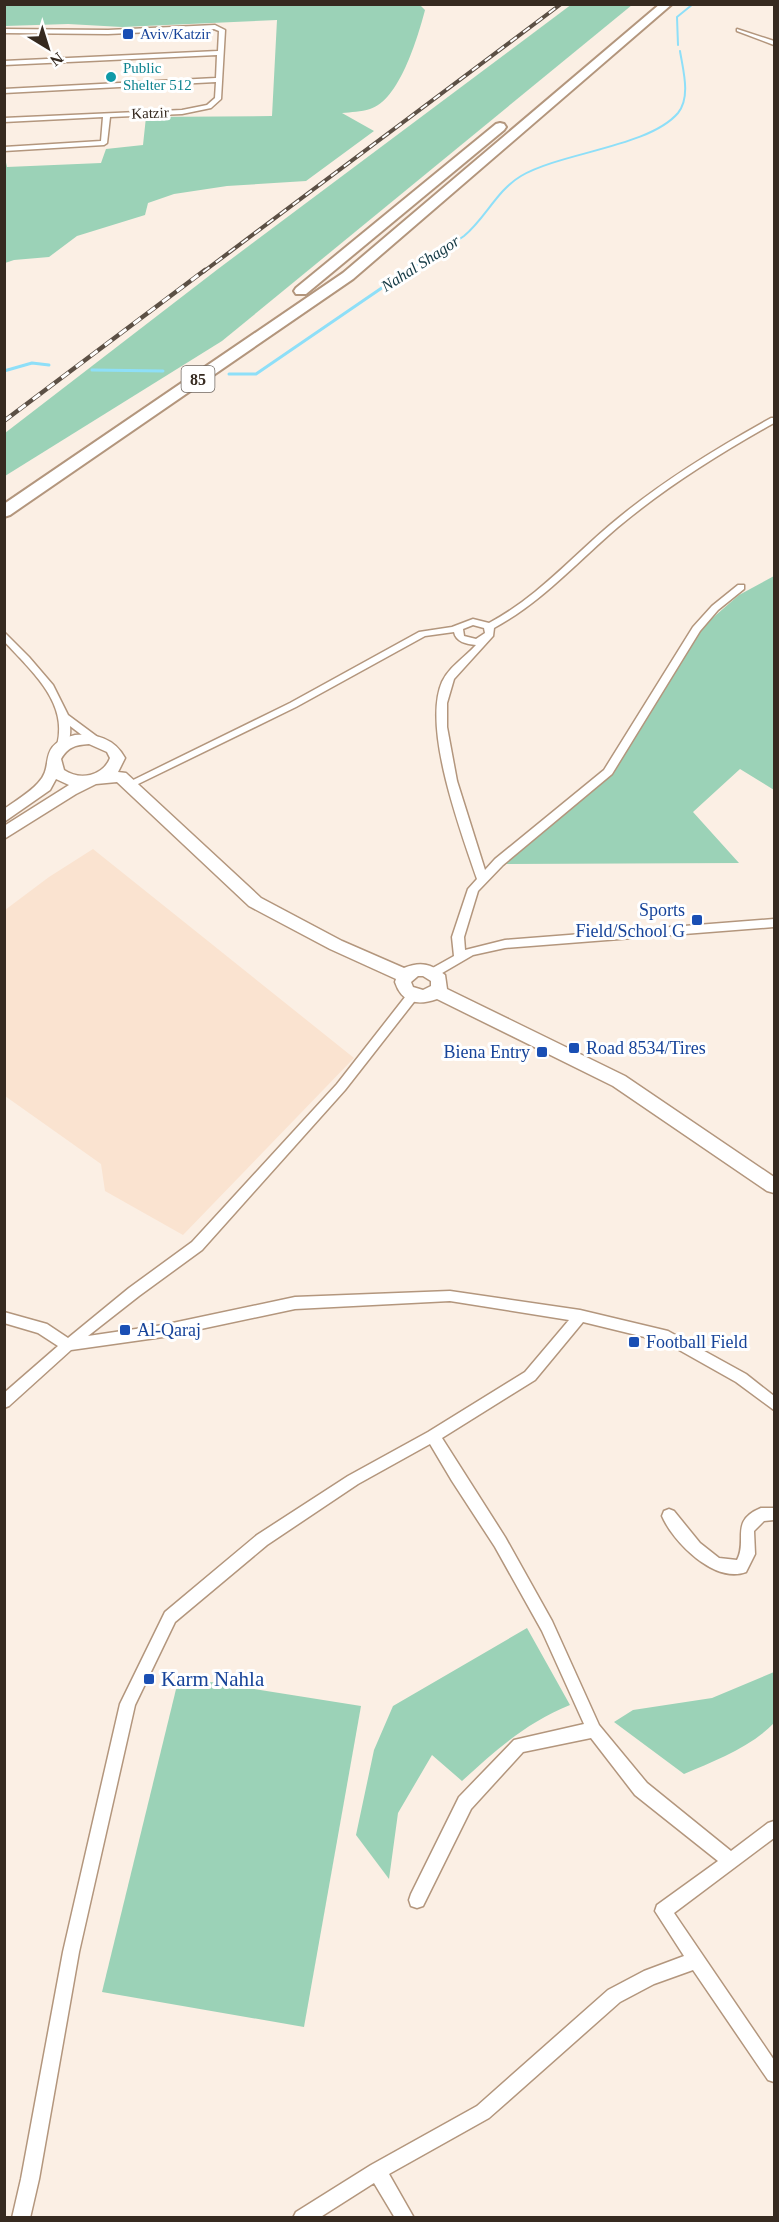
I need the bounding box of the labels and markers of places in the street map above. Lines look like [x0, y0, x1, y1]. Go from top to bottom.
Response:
place label: Aviv/Katzir [140, 26, 211, 42]
marker: Aviv/Katzir [121, 27, 135, 41]
place label: Public Shelter 512 [123, 60, 192, 93]
marker: Public Shelter 512 [104, 70, 118, 84]
place label: Sports Field/School G [575, 900, 685, 941]
marker: Sports Field/School G [690, 913, 704, 927]
place label: Road 8534/Tires [586, 1038, 706, 1058]
marker: Road 8534/Tires [567, 1041, 581, 1055]
place label: Biena Entry [444, 1042, 530, 1062]
marker: Biena Entry [535, 1045, 549, 1059]
place label: Al-Qaraj [137, 1320, 201, 1340]
marker: Al-Qaraj [118, 1323, 132, 1337]
place label: Football Field [646, 1332, 748, 1352]
marker: Football Field [627, 1335, 641, 1349]
place label: Karm Nahla [161, 1667, 265, 1691]
marker: Karm Nahla [142, 1672, 156, 1686]

